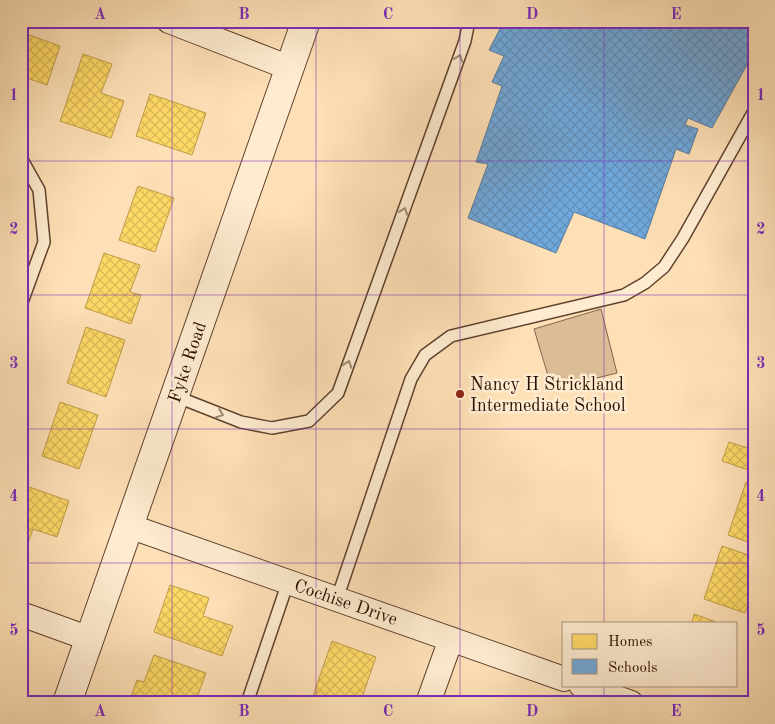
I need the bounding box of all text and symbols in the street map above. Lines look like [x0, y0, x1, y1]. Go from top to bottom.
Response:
text: A [94, 7, 106, 23]
text: B [238, 7, 250, 23]
text: C [383, 7, 393, 23]
text: D [526, 7, 538, 23]
text: E [670, 7, 682, 23]
one-way arrow [453, 55, 463, 63]
text: 1 [9, 88, 19, 104]
text: 1 [756, 88, 766, 104]
one-way arrow [398, 207, 408, 216]
text: 2 [9, 222, 19, 238]
text: 2 [756, 222, 766, 238]
street label: Fyke Road [166, 319, 210, 405]
text: 3 [9, 356, 19, 372]
text: 3 [756, 356, 766, 372]
one-way arrow [342, 360, 352, 369]
place label: Nancy H Strickland Intermediate School [470, 376, 626, 415]
marker: Nancy H Strickland Intermediate School [454, 388, 466, 400]
one-way arrow [215, 408, 224, 418]
text: 4 [9, 489, 19, 505]
text: 4 [756, 489, 766, 505]
street label: Cochise Drive [292, 577, 400, 629]
legend [562, 622, 738, 686]
text: 5 [9, 623, 19, 639]
text: 5 [756, 623, 766, 639]
text: Homes [608, 635, 653, 650]
text: Schools [608, 661, 657, 676]
text: A [94, 704, 106, 720]
text: B [238, 704, 250, 720]
text: C [383, 704, 393, 720]
text: D [526, 704, 538, 720]
text: E [670, 704, 682, 720]

